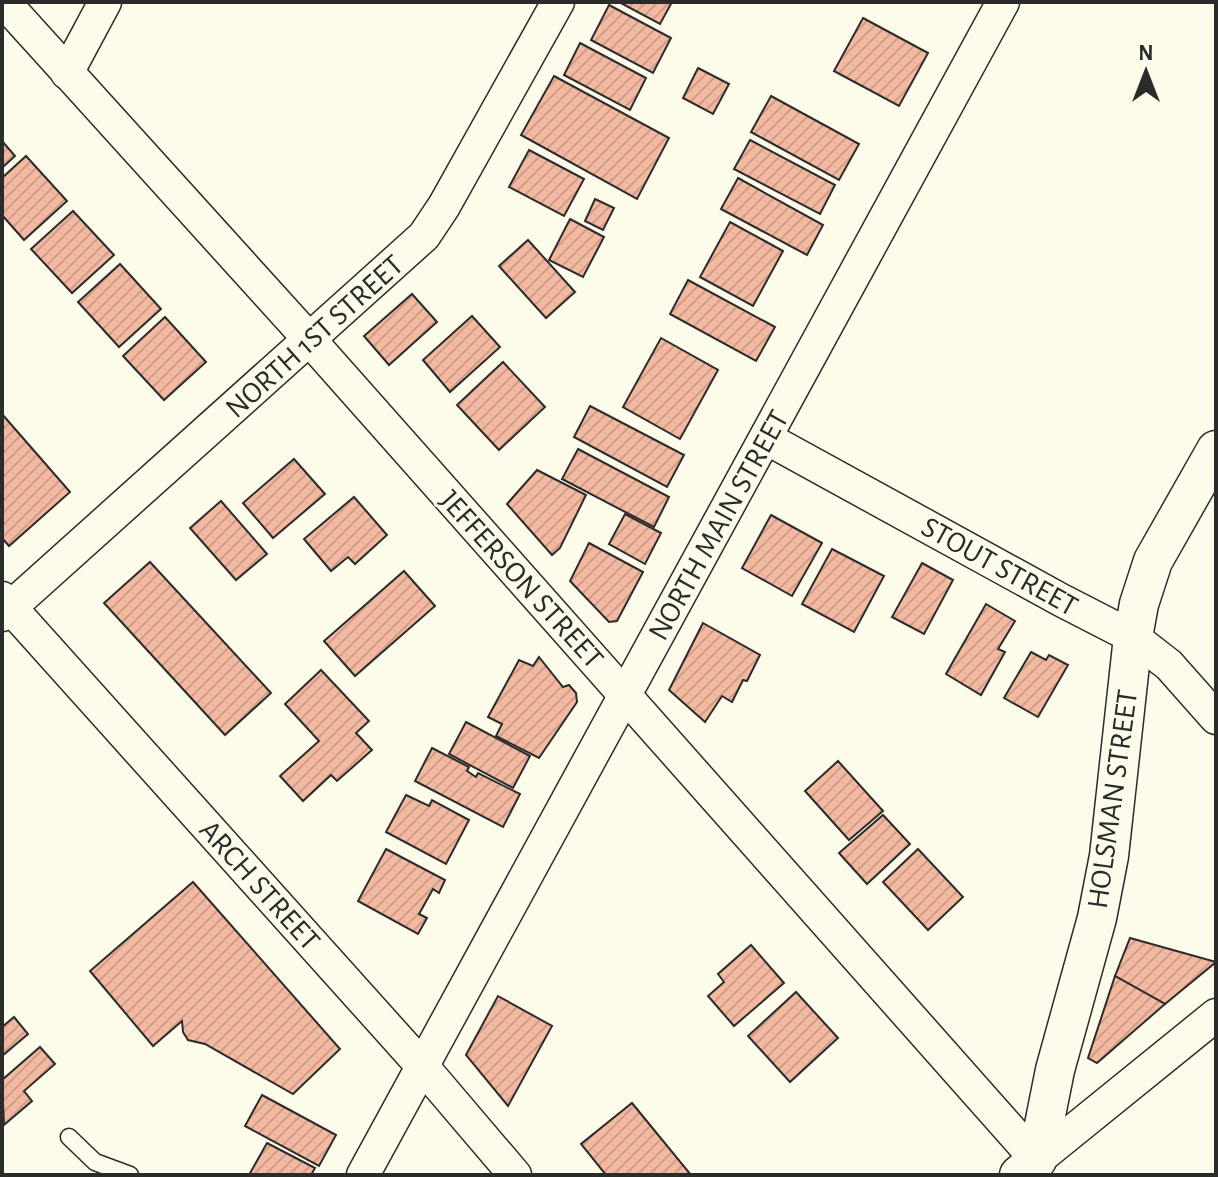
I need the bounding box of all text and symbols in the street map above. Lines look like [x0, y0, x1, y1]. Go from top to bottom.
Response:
north arrow [1106, 32, 1186, 112]
text: N [1138, 42, 1154, 64]
street label: NORTH 1ST STREET [220, 249, 409, 424]
street label: NORTH MAIN STREET [643, 405, 795, 646]
street label: JEFFERSON STREET [434, 485, 609, 675]
street label: STOUT STREET [916, 512, 1083, 622]
street label: HOLSMAN STREET [1083, 687, 1143, 911]
street label: ARCH STREET [193, 815, 325, 957]

